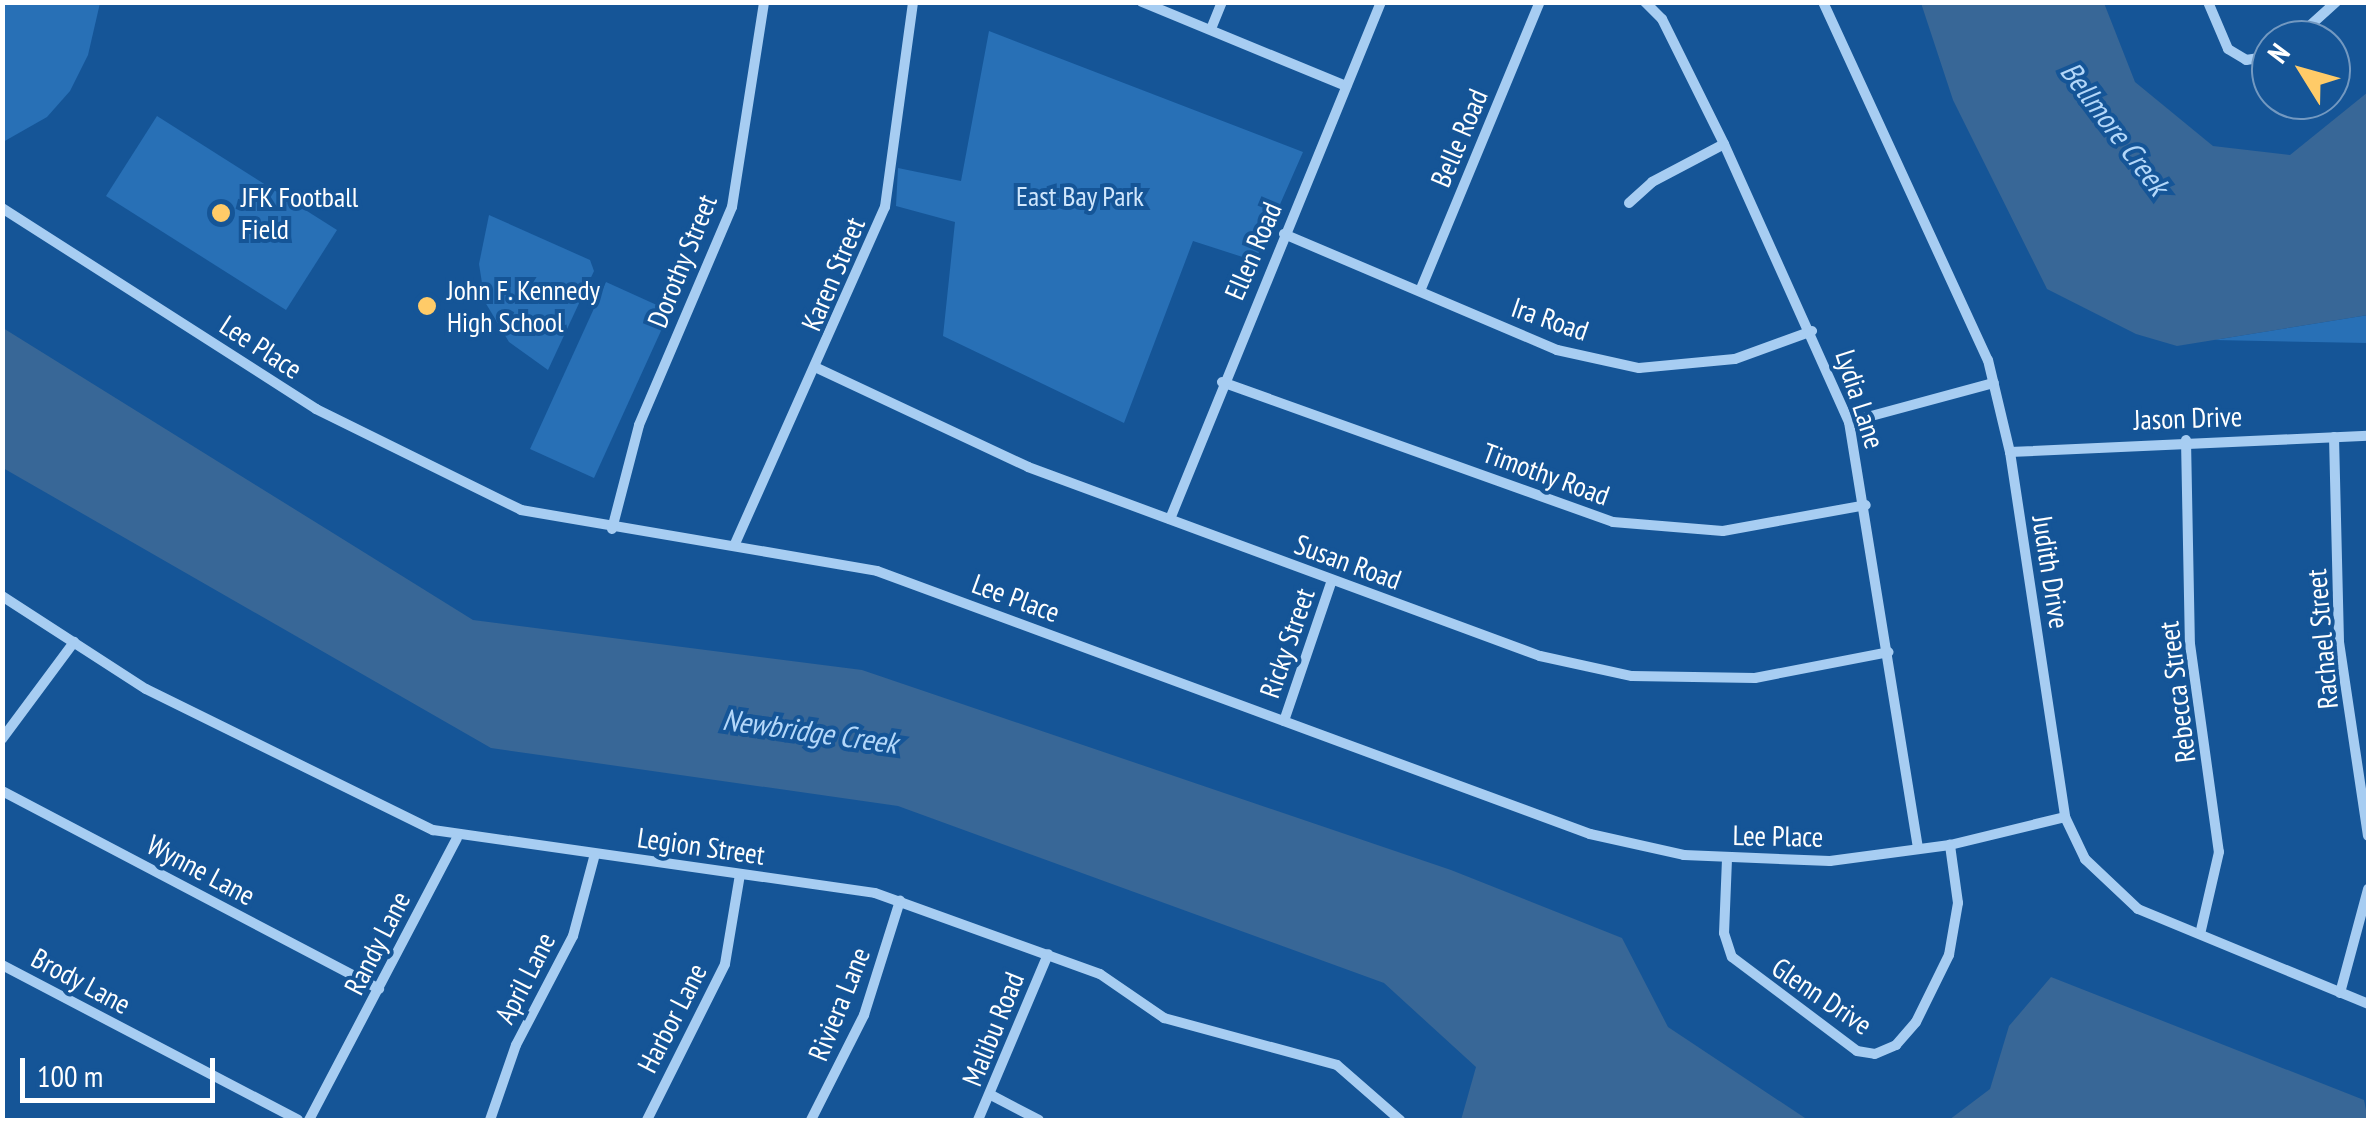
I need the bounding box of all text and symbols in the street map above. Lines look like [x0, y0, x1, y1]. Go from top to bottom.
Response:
north arrow [2251, 20, 2351, 120]
text: N [2259, 36, 2298, 70]
water label: Bellmore Creek [2053, 54, 2177, 202]
street label: Belle Road [1423, 84, 1495, 192]
park label: East Bay Park [1016, 179, 1144, 213]
place label: JFK Football Field [241, 180, 359, 246]
street label: Dorothy Street [640, 189, 724, 333]
street label: Ellen Road [1217, 197, 1289, 305]
marker: JFK Football Field [210, 202, 232, 224]
street label: Karen Street [794, 212, 872, 336]
place label: John F. Kennedy High School [447, 273, 602, 339]
street label: Ira Road [1507, 290, 1593, 348]
marker: John F. Kennedy High School [416, 295, 438, 317]
street label: Lee Place [214, 308, 308, 386]
street label: Lydia Lane [1828, 345, 1892, 453]
street label: Jason Drive [2133, 399, 2243, 437]
street label: Timothy Road [1478, 435, 1614, 513]
street label: Judith Drive [2025, 513, 2077, 631]
street label: Susan Road [1290, 527, 1406, 597]
street label: Lee Place [968, 567, 1064, 629]
street label: Rachael Street [2299, 568, 2345, 710]
street label: Ricky Street [1252, 583, 1322, 703]
street label: Rebecca Street [2152, 620, 2202, 764]
water label: Newbridge Creek [720, 701, 900, 761]
street label: Lee Place [1732, 818, 1824, 854]
street label: Legion Street [635, 820, 767, 872]
street label: Wynne Lane [141, 828, 261, 912]
street label: Randy Lane [337, 886, 417, 1000]
street label: April Lane [488, 927, 562, 1029]
street label: Brody Lane [26, 941, 136, 1021]
street label: Riviera Lane [801, 942, 877, 1066]
street label: Glenn Drive [1766, 950, 1878, 1042]
street label: Harbor Lane [630, 958, 714, 1078]
street label: Malibu Road [955, 967, 1031, 1091]
scale bar [25, 1038, 220, 1100]
text: 100 m [37, 1056, 103, 1095]

